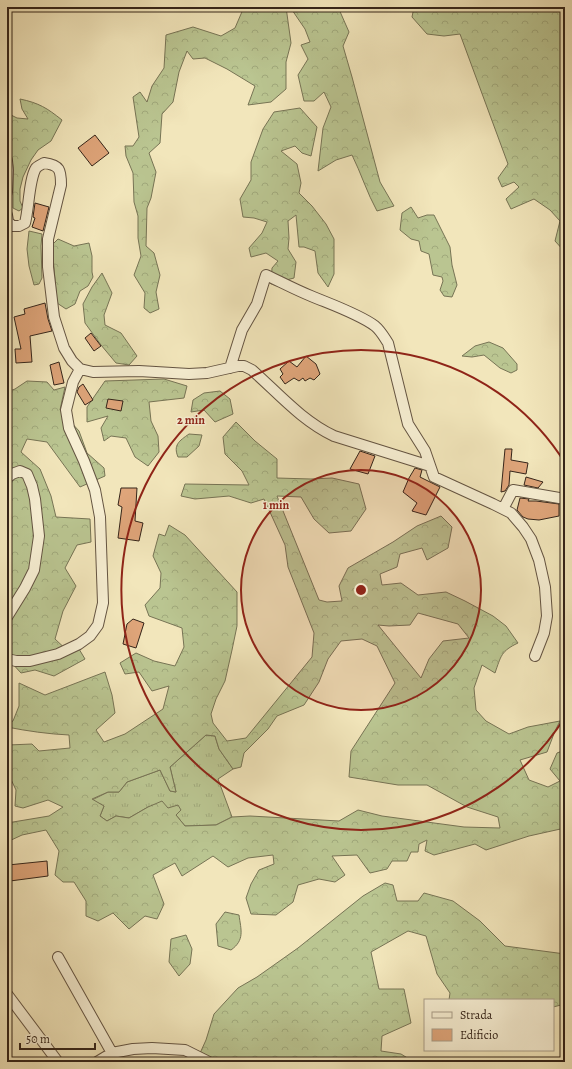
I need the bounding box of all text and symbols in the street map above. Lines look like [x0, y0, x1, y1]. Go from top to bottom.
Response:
text: 2 min [177, 412, 205, 428]
text: 1 min [263, 497, 290, 513]
centre of rings [354, 583, 368, 597]
legend [424, 999, 554, 1051]
text: Strada [460, 1007, 493, 1023]
scale bar [20, 1025, 95, 1051]
text: Edificio [460, 1027, 498, 1043]
text: 50 m [26, 1031, 50, 1047]

